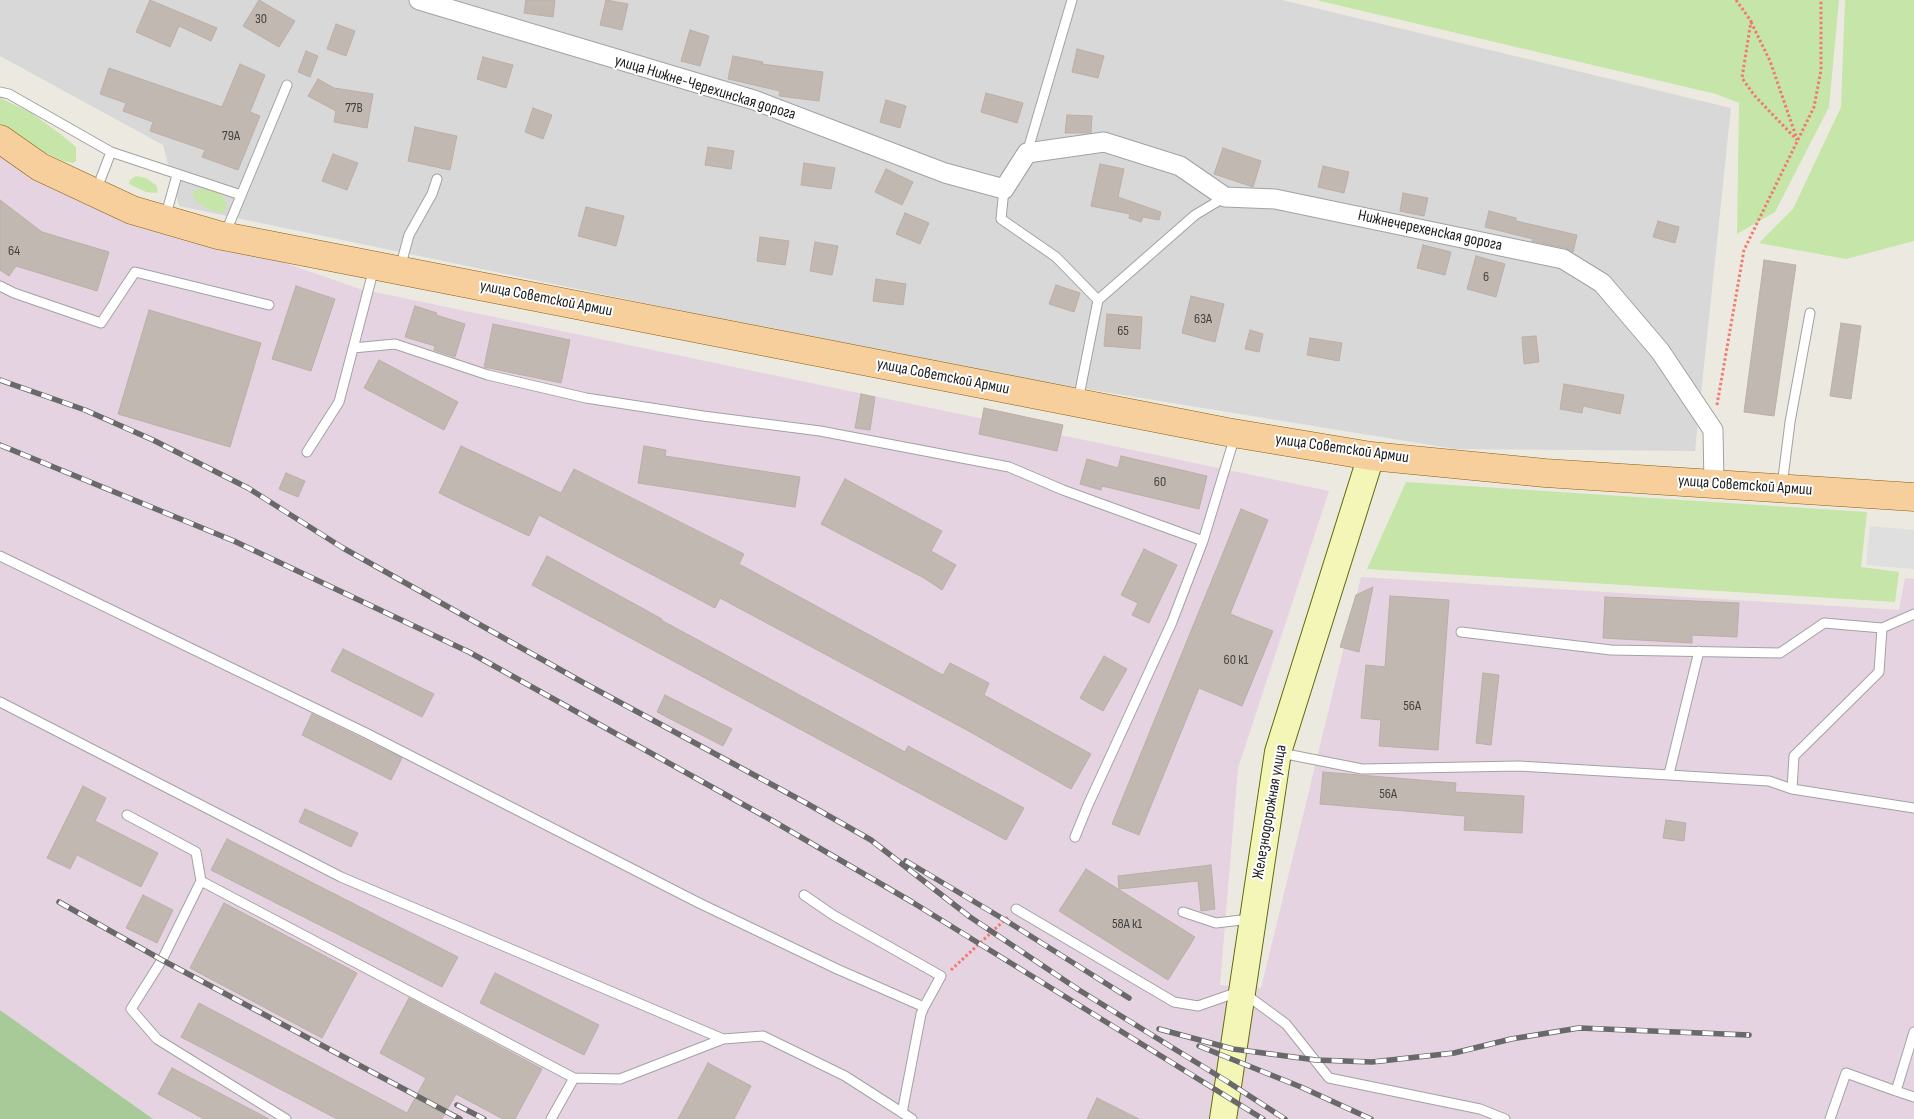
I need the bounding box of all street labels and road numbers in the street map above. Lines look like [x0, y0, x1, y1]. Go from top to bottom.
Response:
street label: улица Нижне-Черехинская дорога [612, 51, 798, 125]
street label: Нижнечерехенская дорога [1356, 206, 1504, 256]
street label: улица Советской Армии [478, 277, 614, 321]
street label: улица Советской Армии [875, 355, 1011, 399]
street label: улица Советской Армии [1274, 430, 1410, 468]
street label: улица Советской Армии [1677, 472, 1813, 500]
street label: Железнодорожная улица [1249, 743, 1291, 881]

